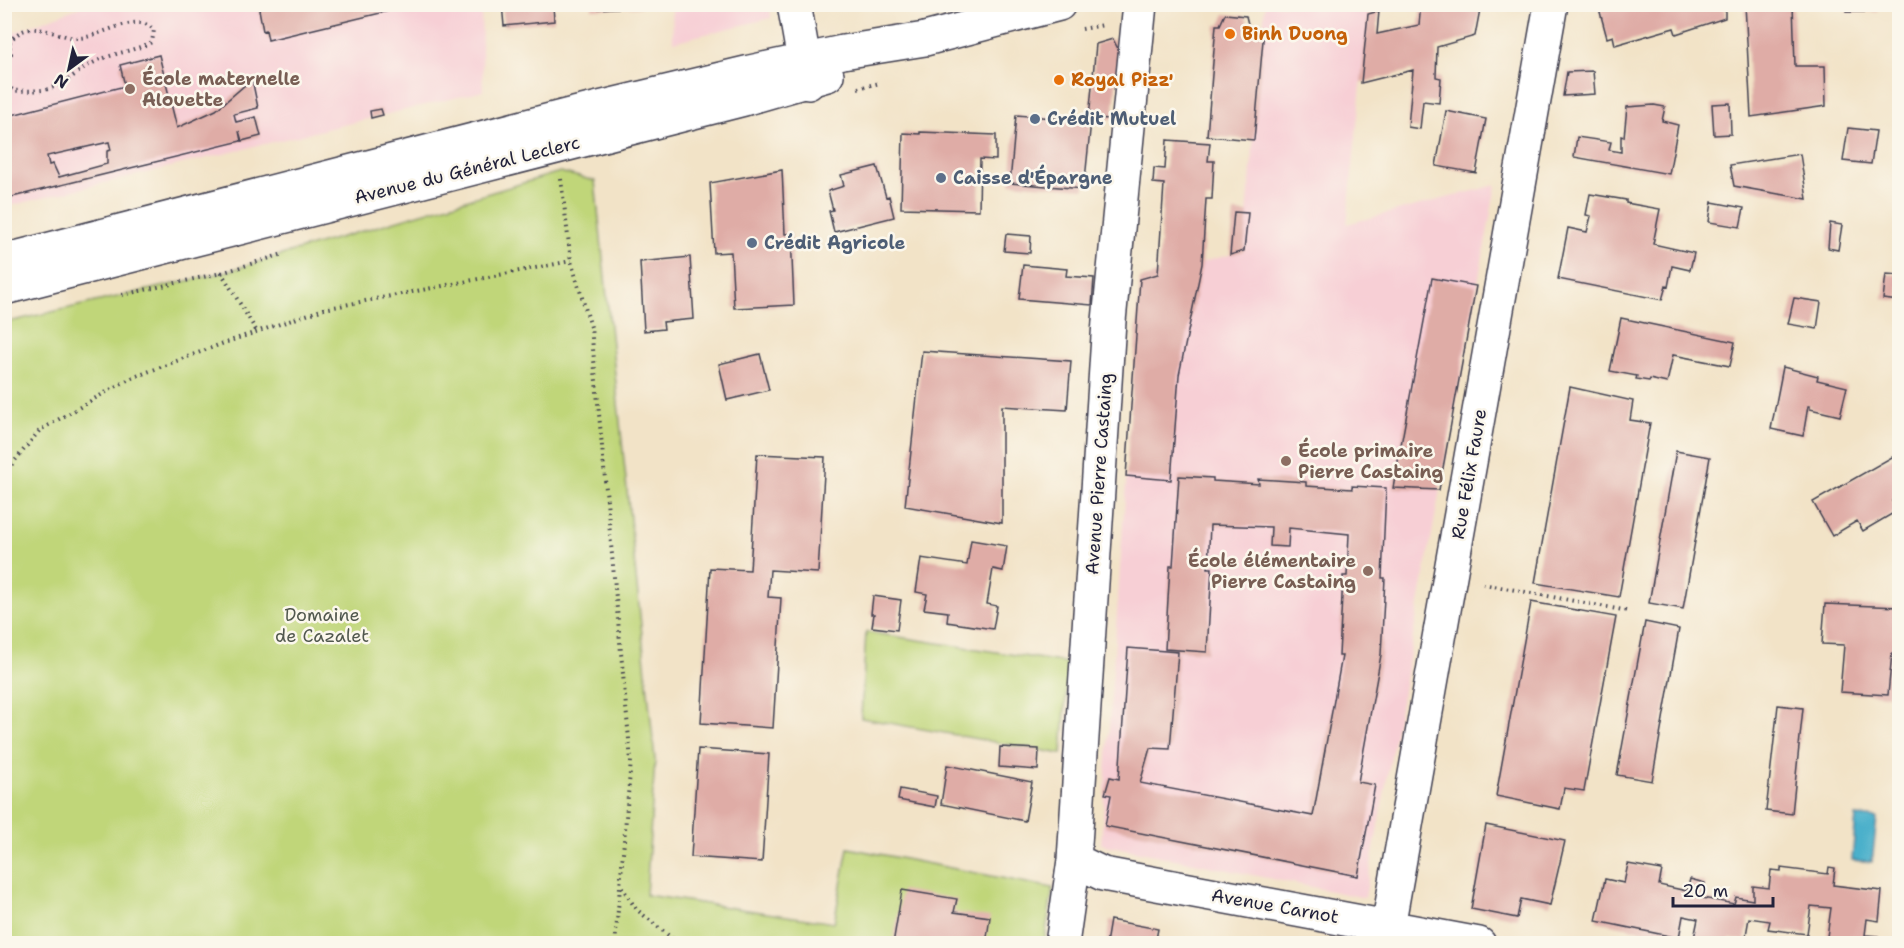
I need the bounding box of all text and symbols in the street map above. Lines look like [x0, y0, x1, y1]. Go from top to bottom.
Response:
place label: Binh Duong [1242, 22, 1348, 46]
marker: Binh Duong [1223, 27, 1237, 41]
north arrow [39, 39, 99, 99]
place label: École maternelle Alouette [142, 65, 301, 112]
place label: Royal Pizz' [1071, 68, 1173, 92]
text: N [50, 69, 72, 93]
marker: Royal Pizz' [1052, 73, 1066, 87]
marker: École maternelle Alouette [123, 82, 137, 96]
place label: Crédit Mutuel [1047, 107, 1176, 131]
marker: Crédit Mutuel [1028, 112, 1042, 126]
street label: Avenue du Général Leclerc [352, 130, 582, 210]
place label: Caisse d'Épargne [953, 164, 1113, 190]
marker: Caisse d'Épargne [934, 171, 948, 185]
place label: Crédit Agricole [764, 231, 905, 255]
marker: Crédit Agricole [745, 236, 759, 250]
street label: Avenue Pierre Castaing [1080, 372, 1118, 576]
street label: Rue Félix Faure [1446, 407, 1492, 541]
place label: École primaire Pierre Castaing [1298, 437, 1443, 484]
marker: École primaire Pierre Castaing [1279, 454, 1293, 468]
place label: École élémentaire Pierre Castaing [1188, 547, 1356, 594]
marker: École élémentaire Pierre Castaing [1361, 564, 1375, 578]
park label: Domaine de Cazalet [275, 603, 369, 648]
scale bar [1673, 870, 1774, 908]
text: 20 m [1682, 879, 1728, 903]
street label: Avenue Carnot [1209, 883, 1341, 929]

